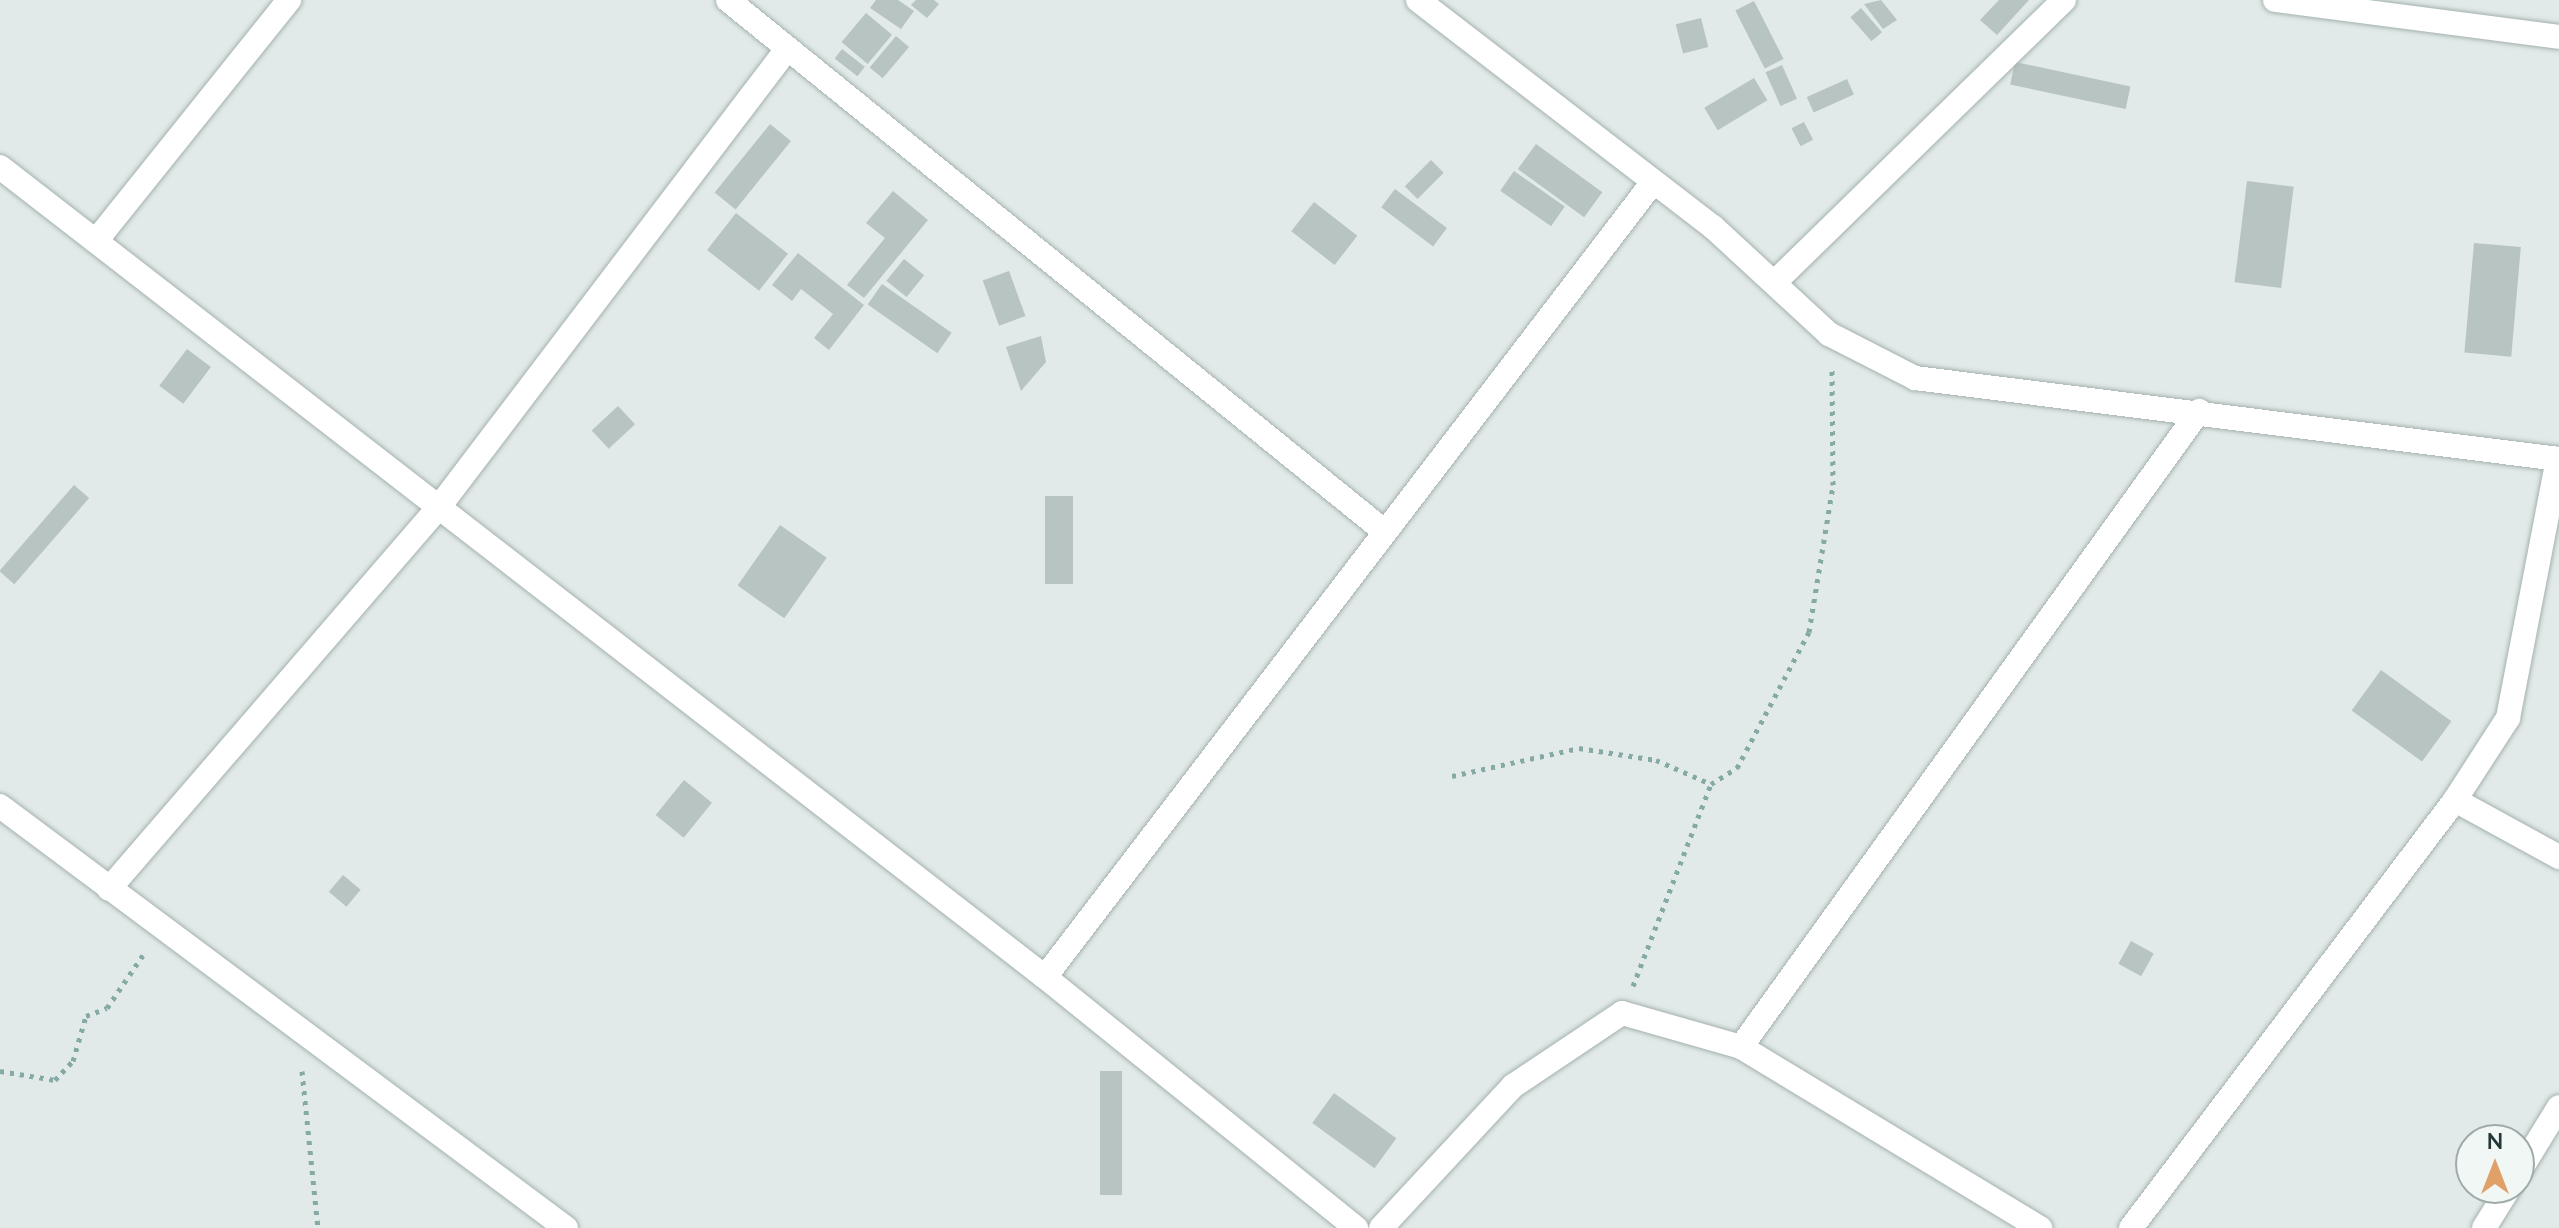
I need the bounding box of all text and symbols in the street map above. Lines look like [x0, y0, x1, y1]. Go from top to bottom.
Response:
north arrow [2455, 1124, 2535, 1204]
text: N [2487, 1127, 2503, 1157]

